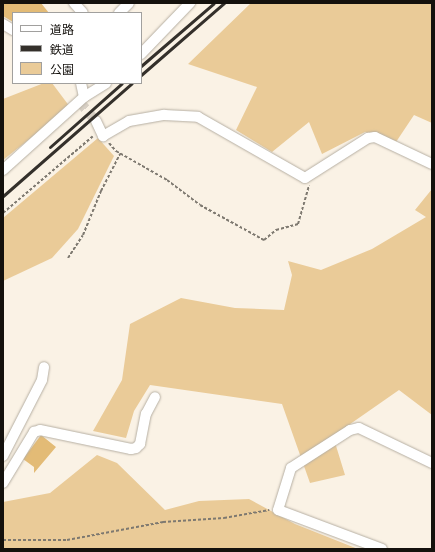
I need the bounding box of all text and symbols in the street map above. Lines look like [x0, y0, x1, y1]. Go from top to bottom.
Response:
legend [12, 12, 142, 84]
text: 道路 [50, 23, 74, 37]
text: 鉄道 [50, 43, 74, 57]
text: 公園 [50, 63, 74, 77]

